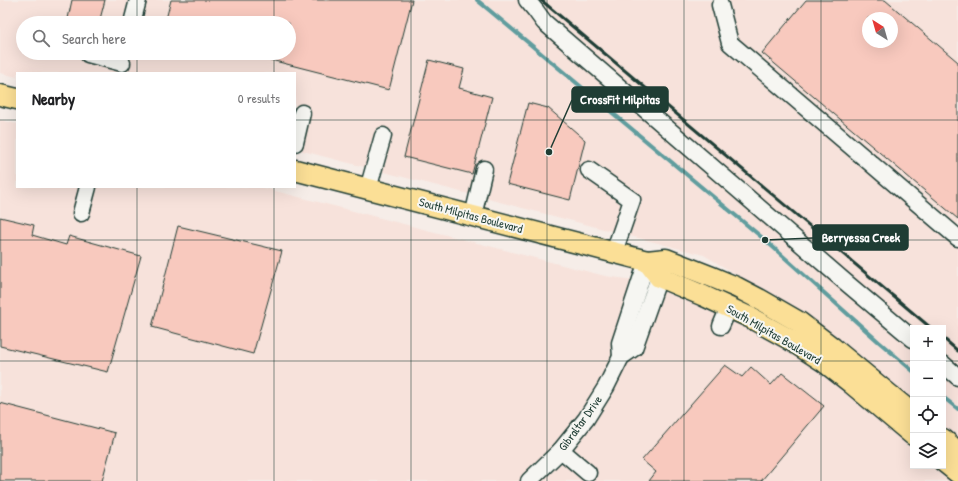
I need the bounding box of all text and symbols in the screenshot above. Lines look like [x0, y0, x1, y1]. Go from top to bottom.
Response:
north arrow [862, 12, 898, 48]
search box [16, 16, 296, 60]
icon: search [30, 27, 52, 49]
text: Search here [62, 28, 126, 49]
text: Nearby [32, 87, 75, 110]
callout: CrossFit Milpitas [572, 87, 668, 112]
text: 0 results [238, 89, 280, 107]
text: CrossFit Milpitas [580, 90, 660, 109]
street label: South Milpitas Boulevard [417, 193, 525, 237]
callout: Berryessa Creek [813, 225, 908, 250]
text: Berryessa Creek [822, 228, 901, 247]
street label: South Milpitas Boulevard [724, 300, 825, 368]
map controls [910, 325, 946, 469]
button: + [910, 325, 946, 361]
button: − [910, 361, 946, 397]
street label: Gibraltar Drive [554, 392, 606, 454]
button: locate [910, 397, 946, 433]
button: layers [910, 433, 946, 469]

